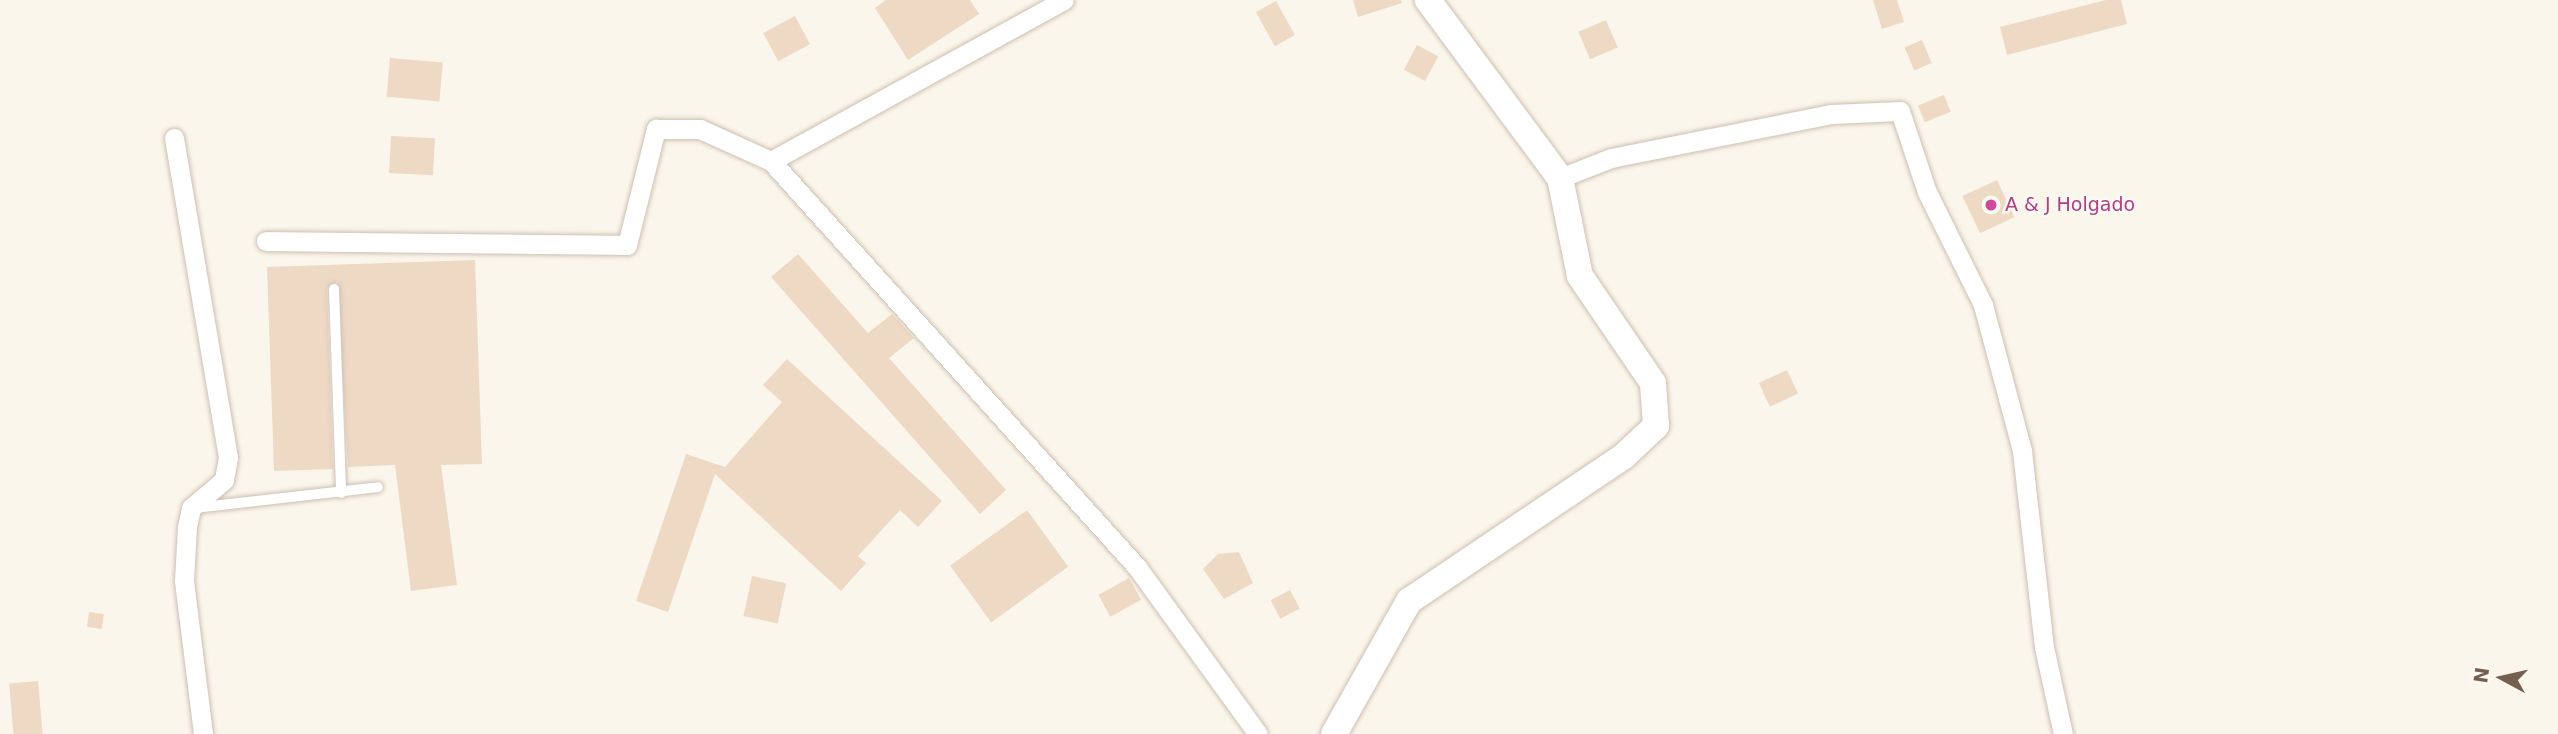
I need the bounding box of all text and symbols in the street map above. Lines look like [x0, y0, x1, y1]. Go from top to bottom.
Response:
place label: A & J Holgado [2005, 194, 2135, 216]
marker: A & J Holgado [1983, 197, 1999, 213]
north arrow [2467, 643, 2537, 713]
text: N [2469, 666, 2493, 684]

